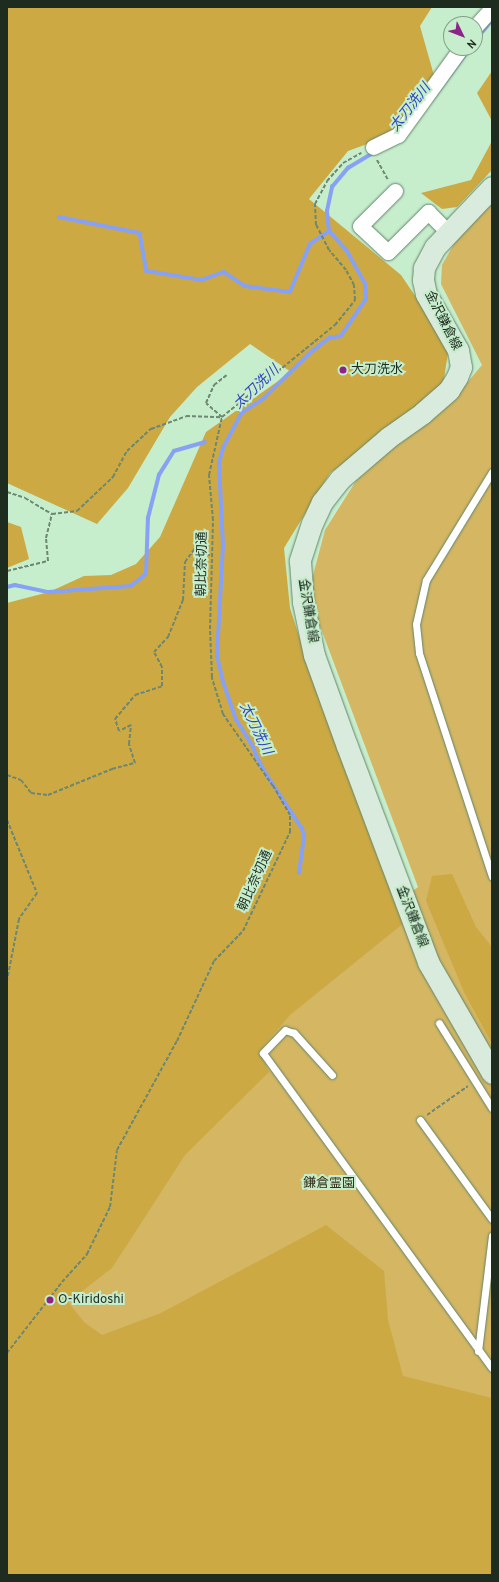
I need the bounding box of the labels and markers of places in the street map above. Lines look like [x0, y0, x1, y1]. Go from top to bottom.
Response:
place label: 大刀洗水 [351, 362, 403, 378]
marker: 大刀洗水 [338, 365, 348, 375]
place label: O-Kiridoshi [58, 1292, 124, 1308]
marker: O-Kiridoshi [45, 1295, 55, 1305]

